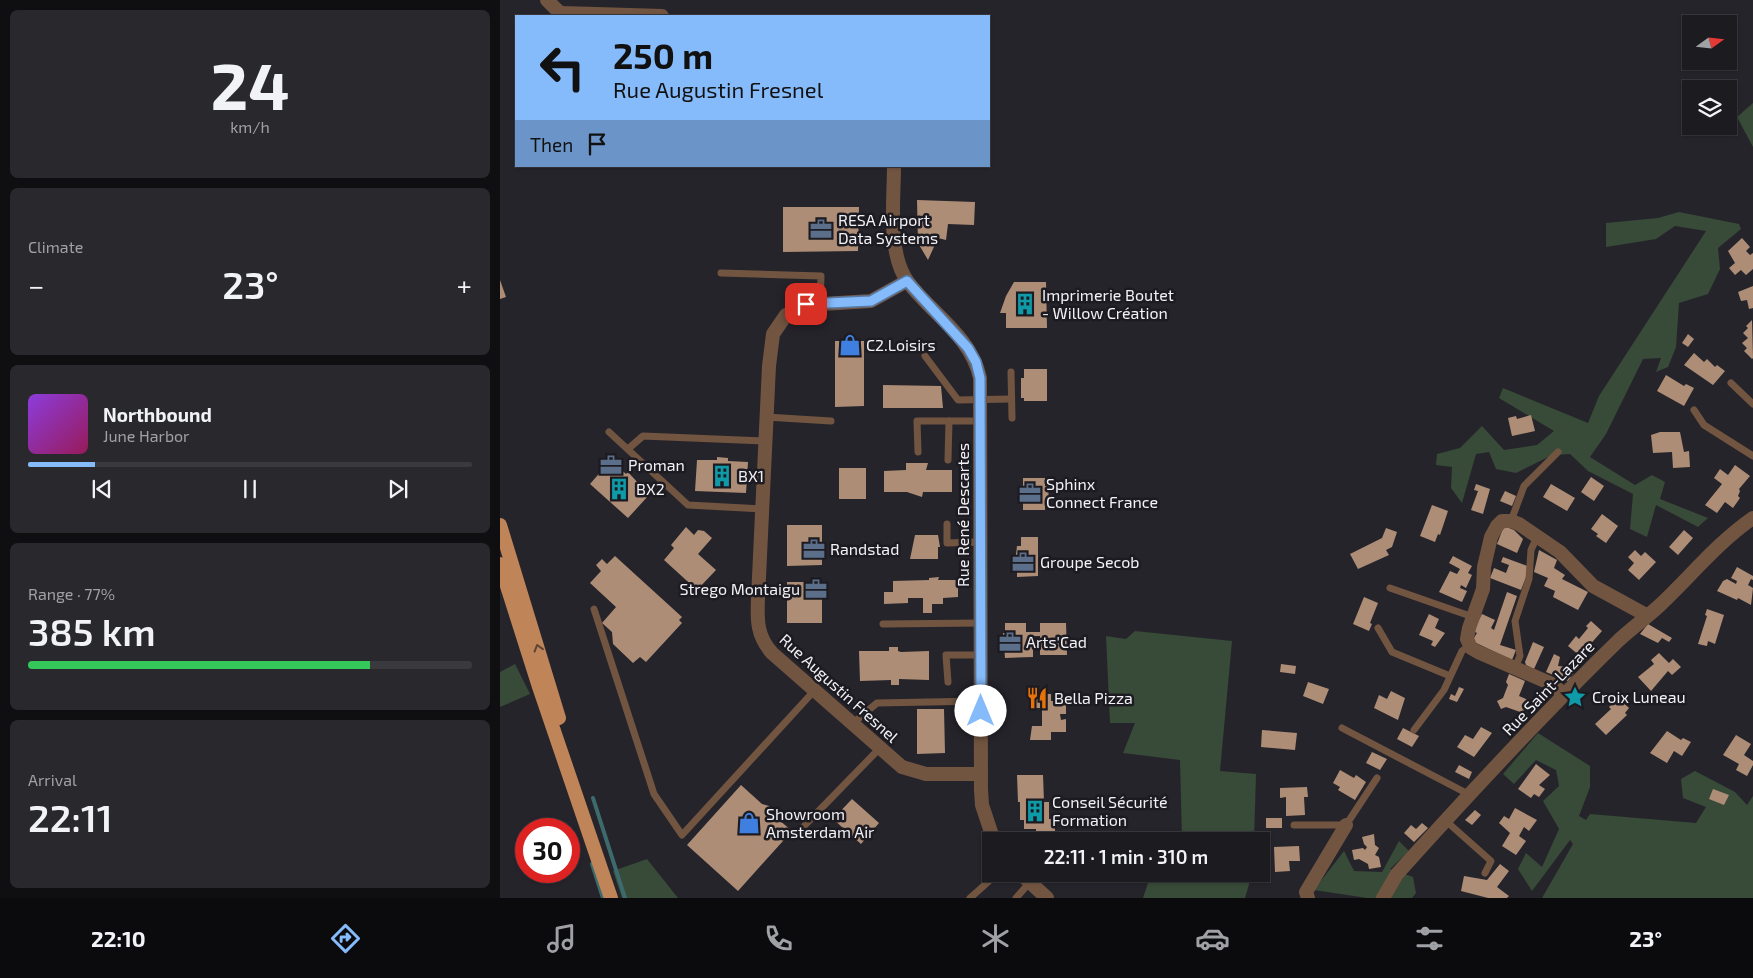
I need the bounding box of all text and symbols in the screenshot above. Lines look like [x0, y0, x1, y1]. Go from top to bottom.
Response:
north arrow [1682, 15, 1738, 70]
map controls [1682, 15, 1737, 135]
text: 250 m [613, 34, 713, 76]
icon: left [530, 35, 595, 100]
text: 24 [210, 45, 290, 123]
text: Rue Augustin Fresnel [613, 76, 823, 102]
button: layers [1682, 80, 1737, 135]
text: km/h [230, 117, 270, 136]
icon: arrive [583, 130, 611, 158]
text: Then [530, 133, 573, 156]
place label: RESA Airport Data Systems [838, 210, 938, 247]
office icon: RESA Airport Data Systems [808, 216, 834, 242]
text: Climate [28, 237, 83, 256]
text: 23° [222, 261, 279, 307]
text: − [28, 268, 44, 302]
text: + [457, 268, 472, 302]
pin [785, 283, 827, 325]
place label: Imprimerie Boutet - Willow Création [1042, 285, 1174, 322]
icon: arrive [792, 290, 820, 318]
building icon: Imprimerie Boutet - Willow Création [1012, 291, 1038, 317]
shop icon: C2.Loisirs [837, 332, 863, 358]
place label: C2.Loisirs [866, 335, 936, 354]
text: Northbound [103, 403, 212, 426]
text: June Harbor [103, 426, 190, 445]
street label: Rue René Descartes [953, 443, 972, 587]
office icon: Proman [598, 452, 624, 478]
place label: Proman [628, 455, 685, 474]
building icon: BX1 [709, 463, 735, 489]
place label: BX1 [738, 466, 764, 485]
place label: Sphinx Connect France [1046, 474, 1158, 511]
icon: previous [88, 475, 116, 503]
icon: pause [236, 475, 264, 503]
icon: next [384, 475, 412, 503]
building icon: BX2 [606, 476, 632, 502]
place label: BX2 [636, 479, 665, 498]
office icon: Sphinx Connect France [1017, 480, 1043, 506]
office icon: Randstad [801, 536, 827, 562]
place label: Randstad [830, 539, 899, 558]
office icon: Groupe Secob [1010, 549, 1036, 575]
place label: Groupe Secob [1040, 552, 1139, 571]
office icon: Strego Montaigu [803, 576, 829, 602]
place label: Strego Montaigu [679, 579, 800, 598]
text: Range · 77% [28, 584, 115, 603]
text: 385 km [28, 608, 156, 654]
street label: Rue Augustin Fresnel [776, 629, 903, 746]
office icon: Arts'Cad [997, 629, 1023, 655]
place label: Arts'Cad [1026, 632, 1087, 651]
street label: Rue Saint-Lazare [1498, 636, 1598, 739]
one-way arrow [533, 644, 543, 652]
position arrow [954, 684, 1006, 736]
place icon: Croix Luneau [1562, 684, 1588, 710]
restaurant icon: Bella Pizza [1024, 685, 1050, 711]
place label: Croix Luneau [1592, 687, 1686, 706]
place label: Bella Pizza [1054, 688, 1133, 707]
text: Arrival [28, 770, 77, 789]
place label: Conseil Sécurité Formation [1052, 792, 1168, 829]
text: 22:11 [28, 794, 113, 840]
building icon: Conseil Sécurité Formation [1022, 798, 1048, 824]
place label: Showroom Amsterdam Air [766, 804, 875, 841]
shop icon: Showroom Amsterdam Air [736, 810, 762, 836]
speed limit sign: 30 [515, 818, 580, 883]
text: 22:11 · 1 min · 310 m [1044, 845, 1208, 868]
icon: directions [328, 921, 363, 956]
icon: music [544, 921, 579, 956]
icon: phone [761, 921, 796, 956]
icon: climate [978, 921, 1013, 956]
icon: car [1195, 921, 1230, 956]
icon: filters [1412, 921, 1447, 956]
text: 22:10 [91, 925, 146, 951]
text: 23° [1629, 925, 1662, 951]

